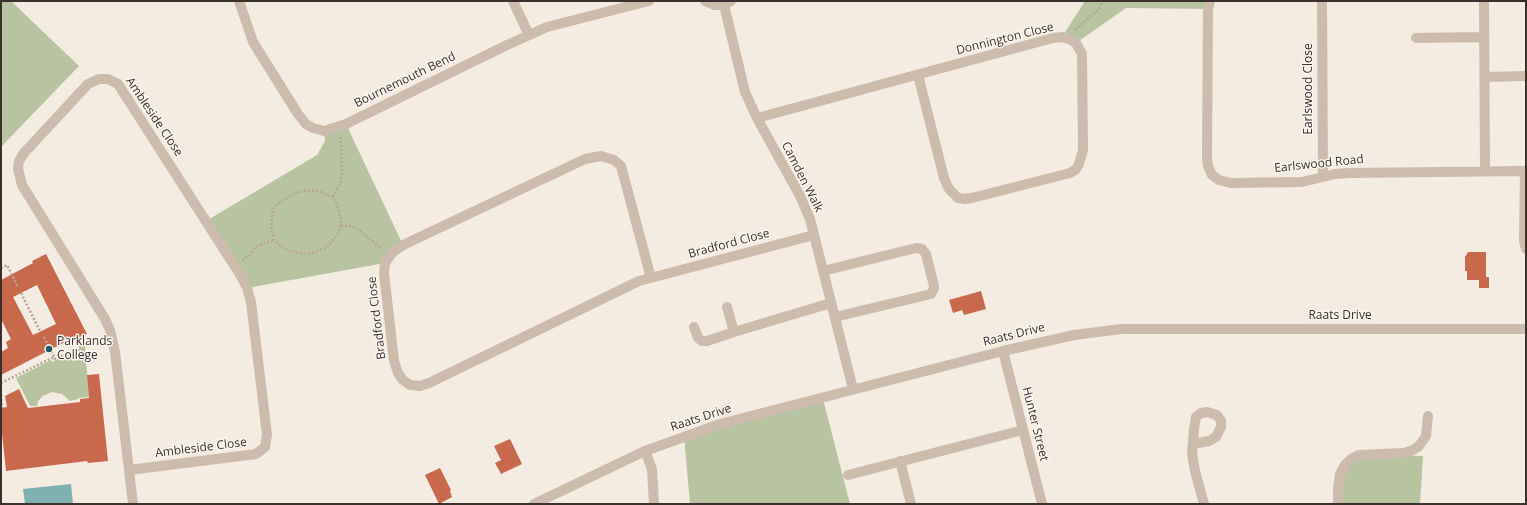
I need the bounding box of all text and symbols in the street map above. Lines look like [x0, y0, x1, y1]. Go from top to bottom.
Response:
street label: Donnington Close [955, 20, 1055, 58]
street label: Earlswood Close [1302, 43, 1316, 135]
street label: Bournemouth Bend [352, 49, 458, 111]
street label: Ambleside Close [122, 75, 186, 159]
street label: Camden Walk [778, 139, 826, 215]
street label: Earlswood Road [1274, 152, 1364, 176]
street label: Bradford Close [687, 226, 771, 262]
street label: Bradford Close [365, 276, 389, 360]
street label: Raats Drive [1308, 309, 1372, 323]
street label: Raats Drive [982, 320, 1046, 350]
place label: Parklands College [57, 335, 112, 363]
marker: Parklands College [44, 344, 54, 354]
street label: Hunter Street [1019, 385, 1051, 463]
street label: Raats Drive [669, 401, 733, 435]
street label: Ambleside Close [154, 435, 248, 461]

